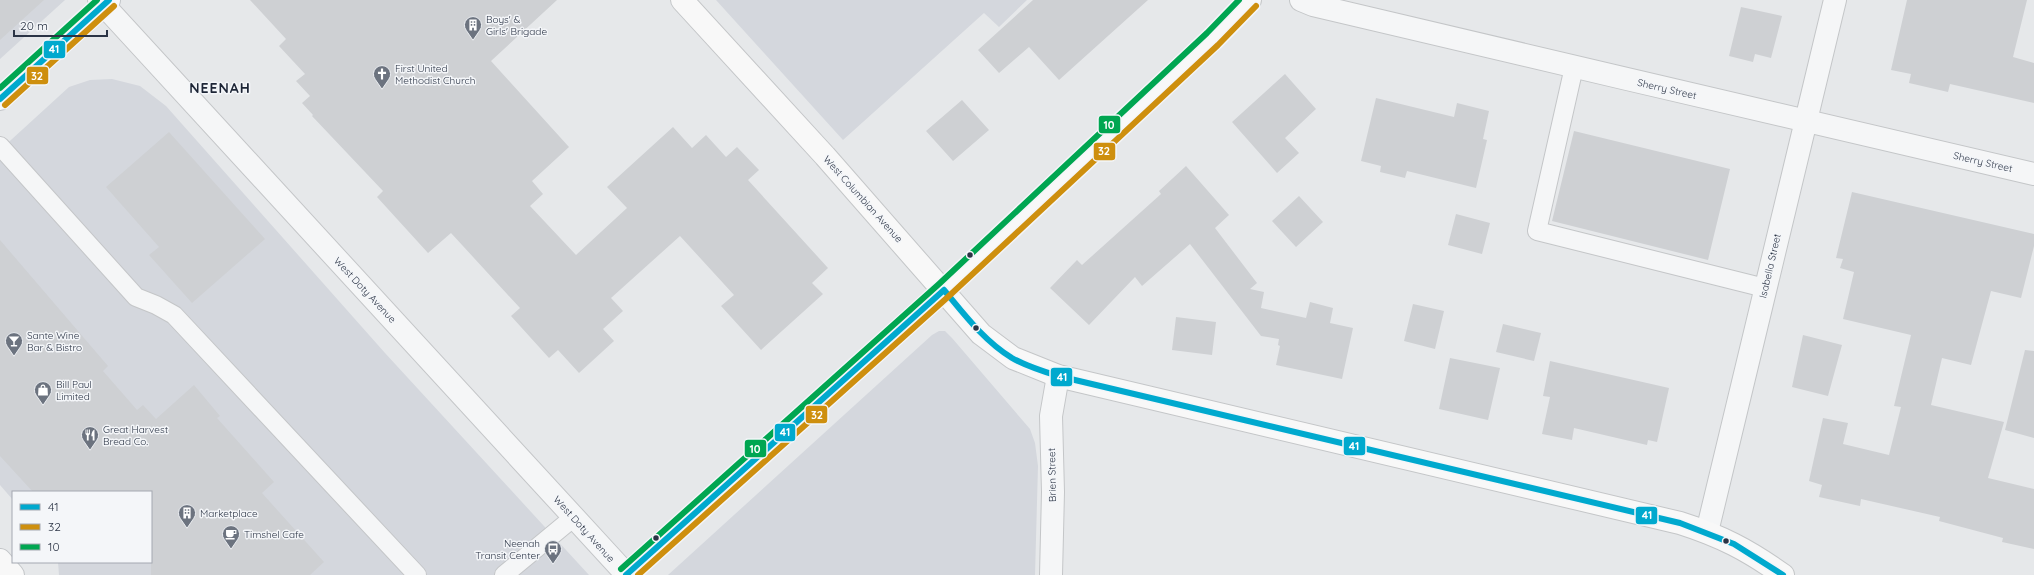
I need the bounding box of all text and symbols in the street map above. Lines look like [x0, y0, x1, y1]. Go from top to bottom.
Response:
scale bar [14, 12, 107, 38]
place label: Boys' & Girls' Brigade [486, 13, 547, 38]
building icon: Boys' & Girls' Brigade [463, 15, 483, 40]
text: 20 m [20, 18, 48, 33]
line badge: 41 [43, 40, 66, 59]
text: 41 [49, 42, 59, 56]
place label: First United Methodist Church [395, 62, 475, 87]
church icon: First United Methodist Church [372, 64, 392, 89]
line badge: 32 [26, 66, 49, 85]
text: 32 [31, 69, 43, 83]
street label: Sherry Street [1636, 76, 1698, 102]
district label: NEENAH [189, 79, 251, 97]
line badge: 10 [1098, 115, 1121, 134]
text: 10 [1103, 118, 1115, 132]
line badge: 32 [1093, 142, 1116, 161]
text: 32 [1098, 144, 1110, 158]
street label: Sherry Street [1952, 149, 2014, 175]
street label: West Columbian Avenue [821, 153, 906, 245]
street label: Isabella Street [1756, 232, 1784, 300]
unlabelled marker [965, 250, 975, 260]
street label: West Doty Avenue [331, 254, 399, 326]
unlabelled marker [971, 323, 981, 333]
place label: Sante Wine Bar & Bistro [27, 329, 82, 354]
bar icon: Sante Wine Bar & Bistro [4, 331, 24, 356]
line badge: 41 [1050, 367, 1073, 387]
text: 41 [1057, 370, 1067, 384]
place label: Bill Paul Limited [56, 378, 92, 403]
shop icon: Bill Paul Limited [33, 380, 53, 405]
line badge: 32 [805, 405, 828, 424]
text: 32 [811, 408, 823, 422]
place label: Great Harvest Bread Co. [103, 423, 169, 448]
line badge: 41 [774, 423, 796, 442]
restaurant icon: Great Harvest Bread Co. [80, 425, 100, 450]
text: 41 [780, 425, 790, 439]
line badge: 41 [1343, 436, 1366, 456]
line badge: 10 [744, 439, 767, 458]
text: 41 [1349, 439, 1359, 453]
text: 10 [749, 442, 761, 456]
street label: Brien Street [1045, 447, 1059, 502]
legend [12, 491, 152, 563]
street label: West Doty Avenue [551, 493, 618, 565]
text: 41 [48, 499, 59, 514]
building icon: Marketplace [177, 503, 197, 528]
line badge: 41 [1635, 506, 1658, 525]
place label: Marketplace [200, 507, 258, 520]
text: 41 [1642, 508, 1652, 522]
text: 32 [48, 519, 61, 534]
cafe icon: Timshel Cafe [221, 524, 241, 549]
place label: Timshel Cafe [244, 528, 304, 541]
unlabelled marker [651, 533, 661, 543]
unlabelled marker [1721, 536, 1731, 546]
place label: Neenah Transit Center [475, 537, 540, 562]
text: 10 [48, 539, 60, 554]
bus stop icon: Neenah Transit Center [543, 539, 563, 564]

